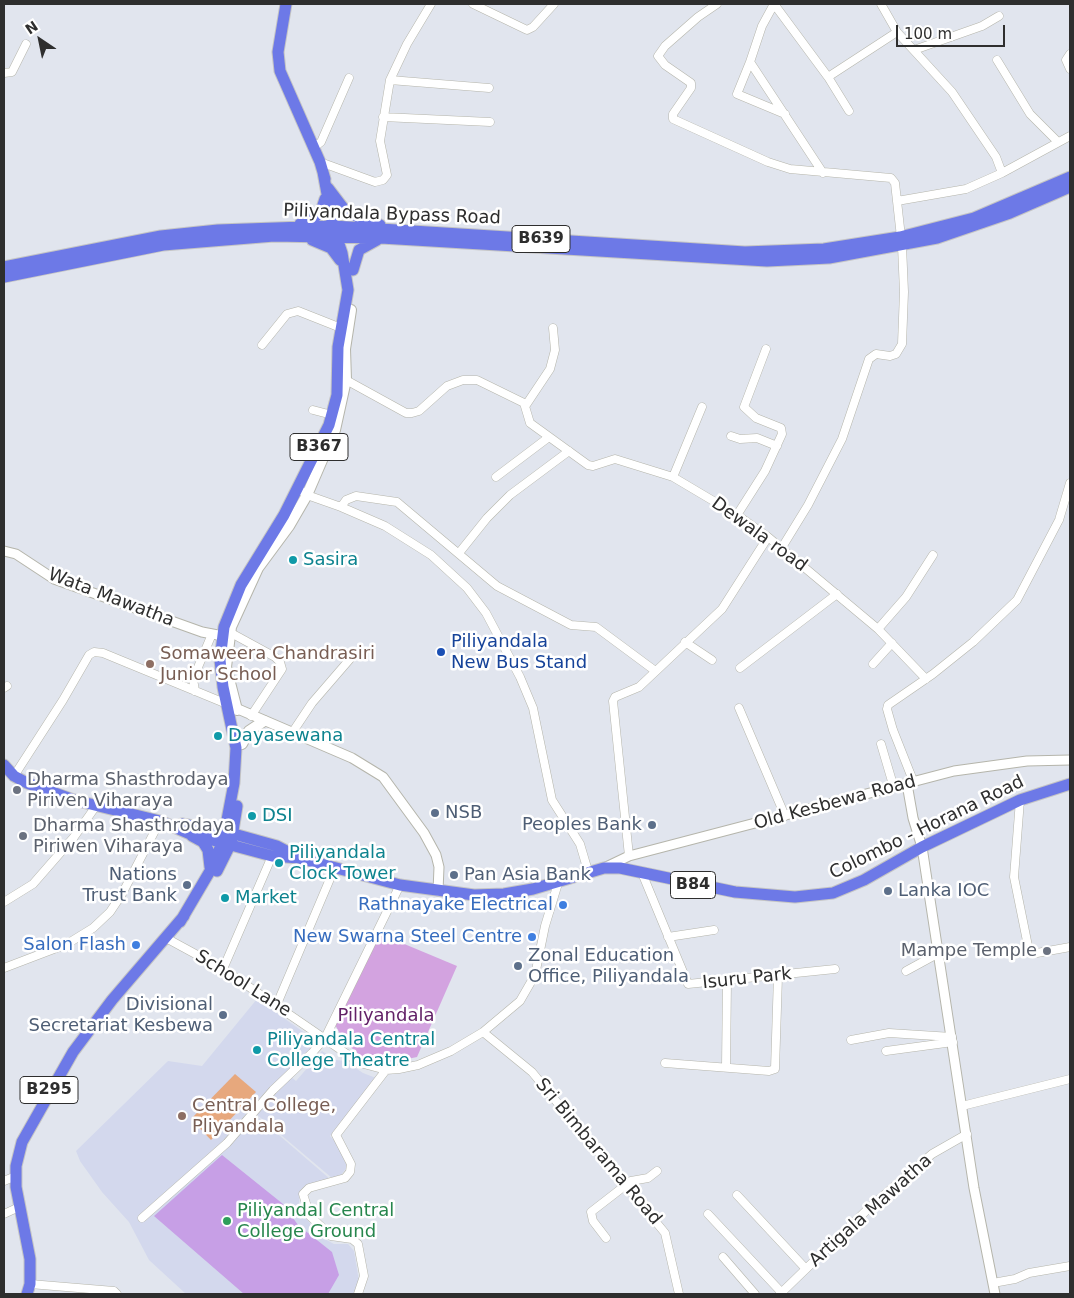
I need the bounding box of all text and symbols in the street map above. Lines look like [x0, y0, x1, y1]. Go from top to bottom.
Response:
north arrow [15, 15, 65, 65]
scale bar [899, 15, 1008, 47]
text: N [22, 18, 41, 37]
text: 100 m [904, 25, 952, 43]
street label: Piliyandala Bypass Road [283, 200, 501, 230]
road number: B639 [512, 225, 570, 252]
road number: B367 [290, 434, 348, 461]
street label: Dewala road [707, 493, 811, 577]
place label: Sasira [303, 549, 358, 571]
marker: Sasira [287, 554, 299, 566]
street label: Wata Mawatha [45, 564, 177, 632]
place label: Piliyandala New Bus Stand [451, 631, 587, 674]
place label: Somaweera Chandrasiri Junior School [160, 643, 375, 686]
marker: Piliyandala New Bus Stand [435, 646, 447, 658]
marker: Somaweera Chandrasiri Junior School [144, 658, 156, 670]
place label: Dayasewana [228, 725, 343, 747]
marker: Dayasewana [212, 730, 224, 742]
place label: Dharma Shasthrodaya Piriven Viharaya [27, 769, 229, 812]
street label: Old Kesbewa Road [752, 771, 918, 835]
street label: Colombo - Horana Road [826, 771, 1028, 885]
marker: Dharma Shasthrodaya Piriven Viharaya [11, 784, 23, 796]
place label: NSB [445, 802, 482, 824]
place label: DSI [262, 805, 293, 827]
marker: NSB [429, 807, 441, 819]
marker: DSI [246, 810, 258, 822]
place label: Peoples Bank [522, 814, 642, 836]
place label: Dharma Shasthrodaya Piriwen Viharaya [33, 815, 235, 858]
marker: Peoples Bank [646, 819, 658, 831]
marker: Dharma Shasthrodaya Piriwen Viharaya [17, 830, 29, 842]
place label: Piliyandala Clock Tower [289, 842, 396, 884]
marker: Piliyandala Clock Tower [273, 857, 285, 869]
place label: Nations Trust Bank [82, 864, 177, 906]
place label: Pan Asia Bank [464, 864, 591, 886]
marker: Pan Asia Bank [448, 869, 460, 881]
road number: B84 [670, 872, 716, 898]
marker: Nations Trust Bank [181, 879, 193, 891]
place label: Lanka IOC [898, 880, 989, 902]
marker: Lanka IOC [882, 885, 894, 897]
place label: Market [235, 887, 297, 909]
marker: Market [219, 892, 231, 904]
place label: Rathnayake Electrical [358, 894, 553, 916]
marker: Rathnayake Electrical [557, 899, 569, 911]
place label: New Swarna Steel Centre [293, 926, 522, 948]
marker: New Swarna Steel Centre [526, 931, 538, 943]
place label: Salon Flash [23, 934, 126, 956]
marker: Salon Flash [130, 939, 142, 951]
place label: Mampe Temple [901, 940, 1037, 962]
place label: Zonal Education Office, Piliyandala [528, 945, 689, 988]
marker: Mampe Temple [1041, 945, 1053, 957]
street label: School Lane [191, 946, 295, 1022]
marker: Zonal Education Office, Piliyandala [512, 960, 524, 972]
street label: Isuru Park [701, 964, 793, 994]
place label: Divisional Secretariat Kesbewa [29, 994, 213, 1036]
park label: Piliyandala [337, 1005, 435, 1027]
marker: Divisional Secretariat Kesbewa [217, 1009, 229, 1021]
place label: Piliyandala Central College Theatre [267, 1029, 435, 1072]
marker: Piliyandala Central College Theatre [251, 1044, 263, 1056]
street label: Sri Bimbarama Road [530, 1074, 666, 1230]
road number: B295 [20, 1076, 78, 1104]
place label: Central College, Pliyandala [192, 1095, 336, 1138]
marker: Central College, Pliyandala [176, 1110, 188, 1122]
street label: Artigala Mawatha [805, 1150, 937, 1272]
place label: Piliyandal Central College Ground [237, 1200, 394, 1242]
marker: Piliyandal Central College Ground [221, 1215, 233, 1227]

